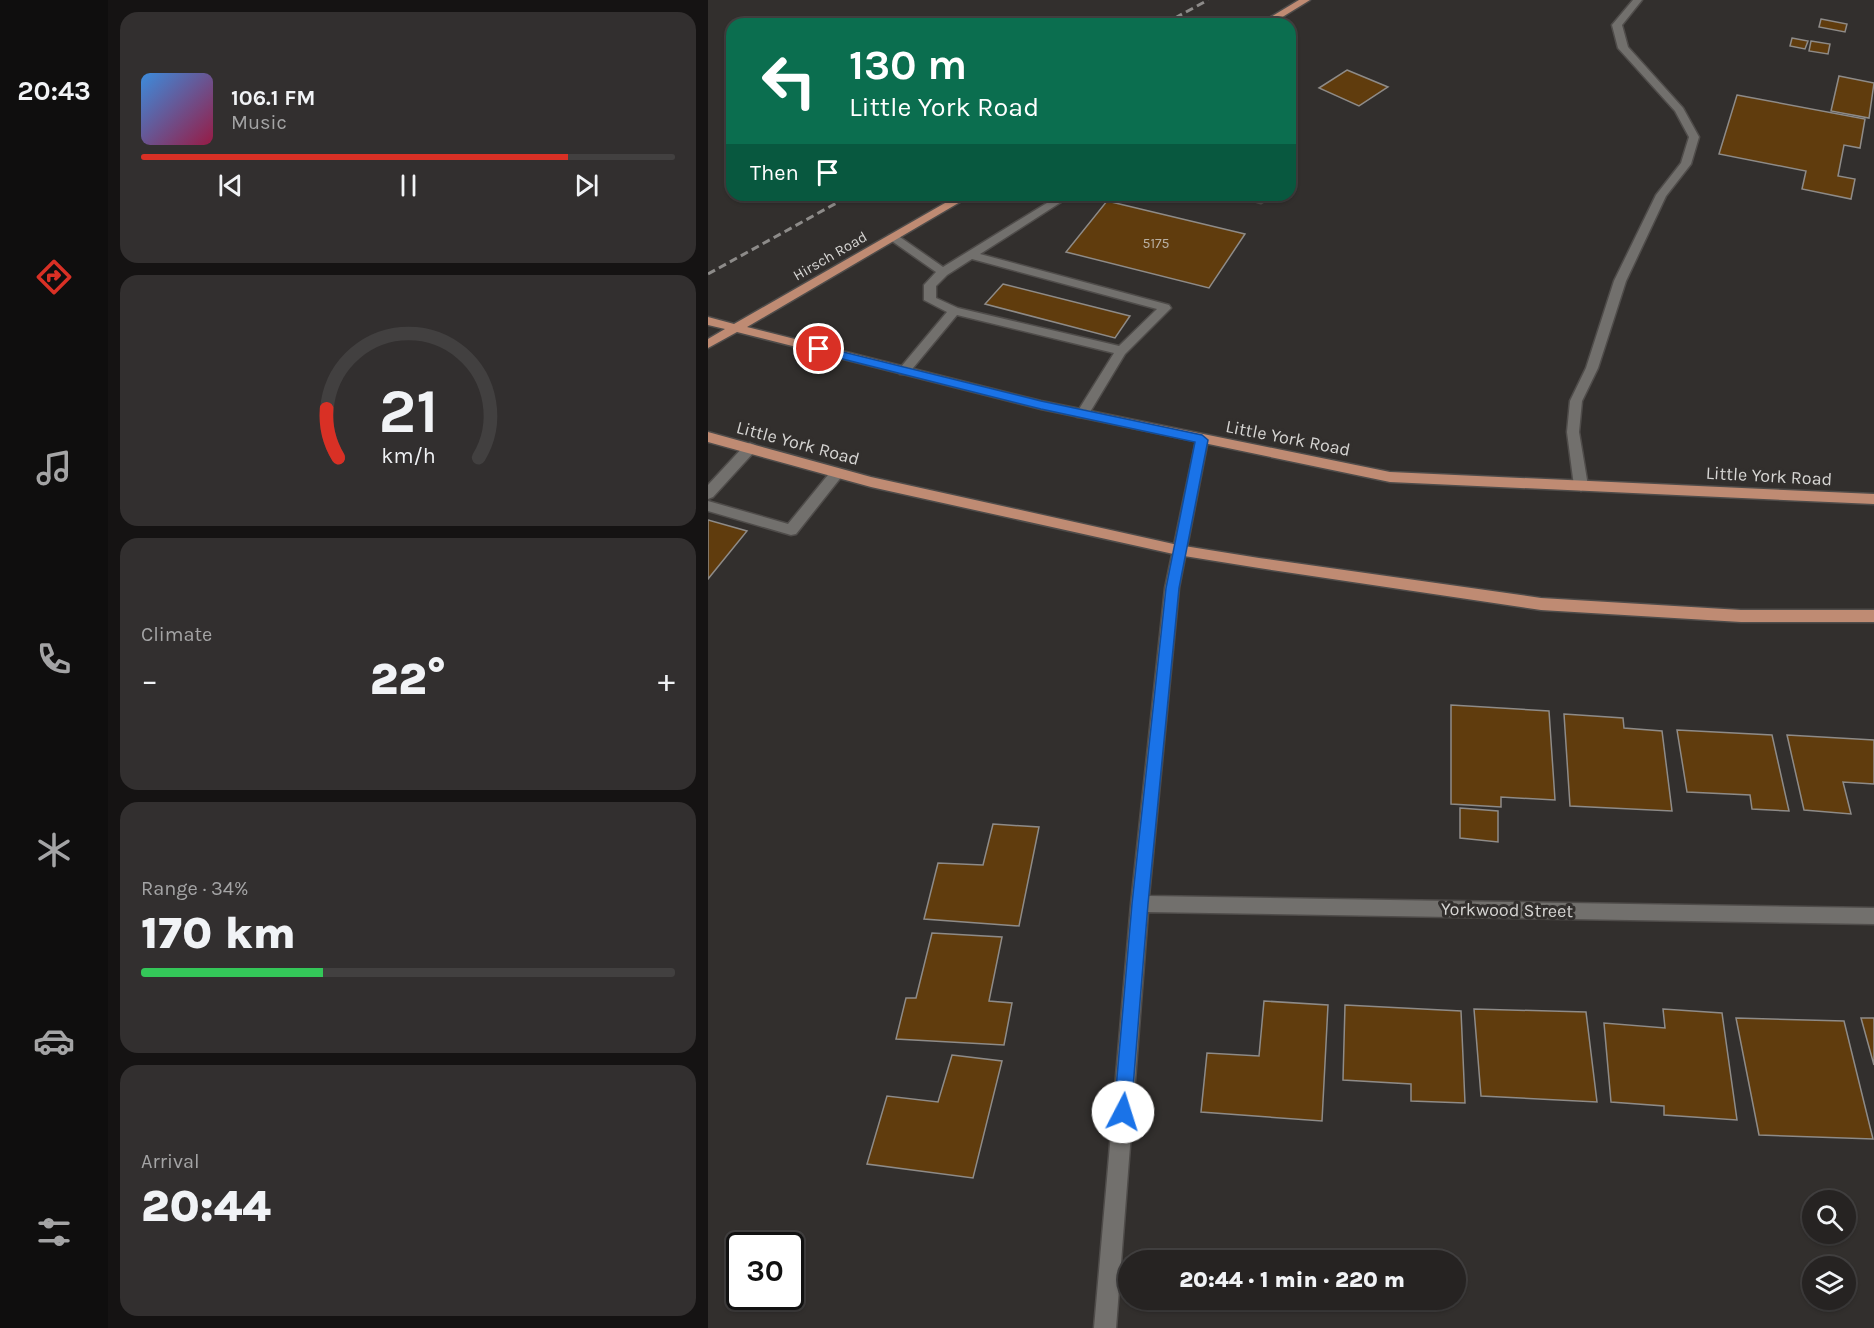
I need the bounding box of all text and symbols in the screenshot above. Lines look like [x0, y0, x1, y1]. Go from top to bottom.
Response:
text: 130 m [849, 40, 967, 90]
icon: left [750, 42, 828, 120]
text: 20:43 [17, 75, 91, 107]
text: 106.1 FM [231, 85, 316, 111]
text: Little York Road [849, 91, 1039, 123]
text: Music [231, 111, 287, 134]
icon: arrive [811, 156, 844, 189]
text: Then [750, 160, 799, 186]
icon: previous [214, 169, 247, 202]
icon: pause [392, 169, 425, 202]
icon: next [570, 169, 603, 202]
street label: Hirsch Road [790, 228, 870, 284]
house number: 5175 [1142, 235, 1170, 252]
icon: directions [33, 256, 75, 298]
pin [793, 323, 844, 374]
icon: arrive [802, 332, 835, 365]
text: 21 [378, 375, 438, 448]
street label: Little York Road [1224, 415, 1352, 461]
street label: Little York Road [734, 416, 862, 470]
text: km/h [381, 443, 435, 468]
icon: music [33, 447, 75, 489]
street label: Little York Road [1705, 462, 1833, 490]
text: Climate [141, 623, 212, 646]
icon: phone [33, 638, 75, 680]
text: 22° [370, 653, 446, 705]
text: − [141, 661, 158, 699]
text: + [658, 661, 675, 699]
icon: climate [33, 829, 75, 871]
text: Range · 34% [141, 877, 248, 900]
street label: Yorkwood Street [1441, 898, 1574, 922]
text: 170 km [141, 907, 296, 959]
icon: car [33, 1020, 75, 1062]
position arrow [1091, 1080, 1155, 1144]
text: Arrival [141, 1150, 200, 1173]
text: 20:44 [141, 1180, 271, 1232]
map controls [1802, 1190, 1856, 1310]
button: search [1802, 1190, 1856, 1244]
icon: filters [33, 1211, 75, 1253]
speed limit sign: 30 [726, 1232, 804, 1310]
button: layers [1802, 1256, 1856, 1310]
text: 20:44 · 1 min · 220 m [1179, 1267, 1405, 1293]

